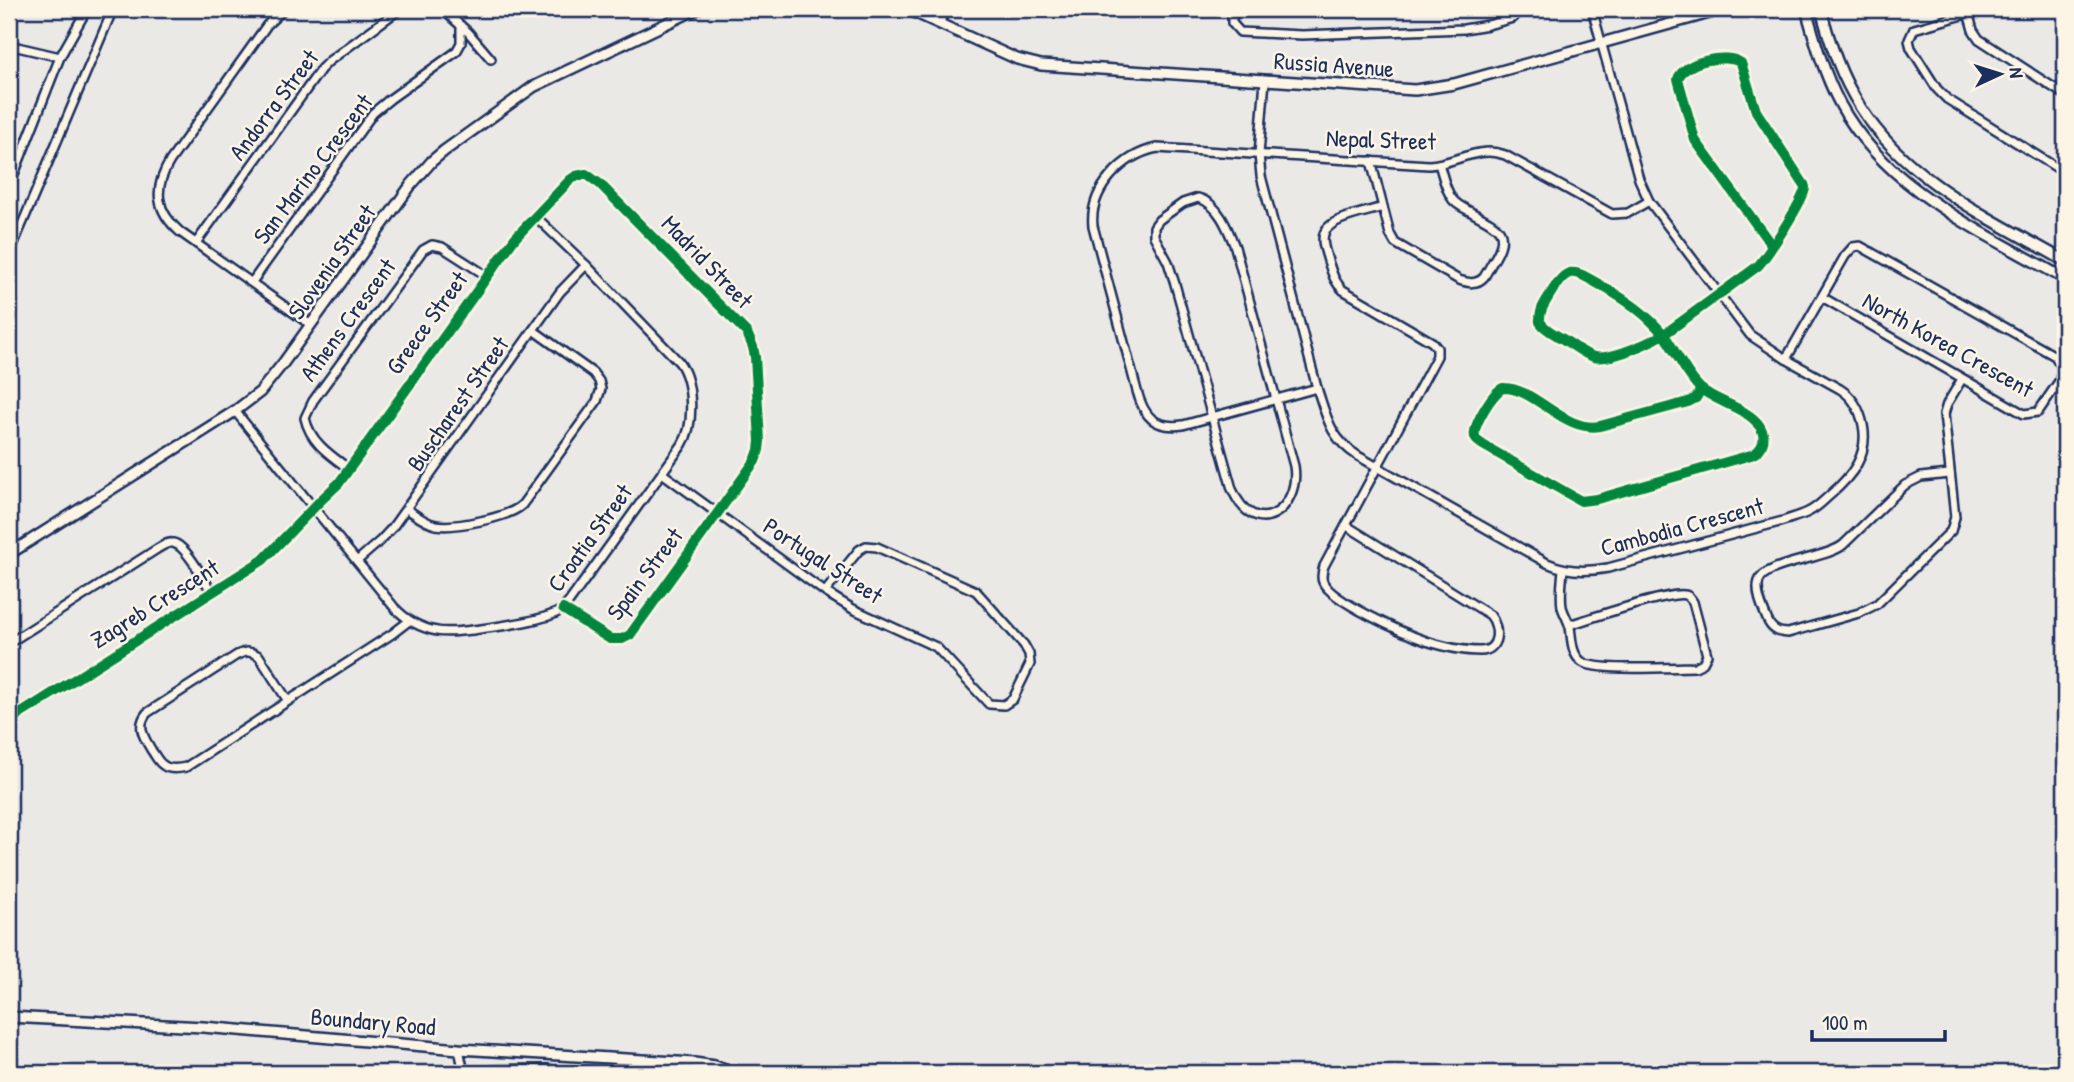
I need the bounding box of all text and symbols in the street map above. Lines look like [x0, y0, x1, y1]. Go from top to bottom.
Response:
north arrow [1966, 38, 2036, 108]
street label: Andorra Street [221, 42, 326, 166]
street label: Russia Avenue [1273, 44, 1396, 84]
text: N [2004, 67, 2030, 79]
street label: San Marino Crescent [245, 86, 380, 250]
street label: Nepal Street [1326, 121, 1437, 157]
street label: Slovenia Street [280, 197, 383, 325]
street label: Madrid Street [655, 208, 761, 316]
street label: Athens Crescent [292, 251, 403, 387]
street label: Greece Street [378, 264, 475, 380]
street label: North Korea Crescent [1857, 284, 2040, 405]
street label: Buscharest Street [399, 329, 516, 477]
street label: Croatia Street [539, 476, 640, 598]
street label: Cambodia Crescent [1597, 489, 1767, 563]
street label: Portugal Street [758, 510, 890, 611]
street label: Spain Street [599, 520, 690, 626]
street label: Zagreb Crescent [84, 551, 225, 655]
scale bar [1812, 998, 1944, 1042]
street label: Boundary Road [309, 1000, 437, 1042]
text: 100 m [1822, 1008, 1868, 1037]

